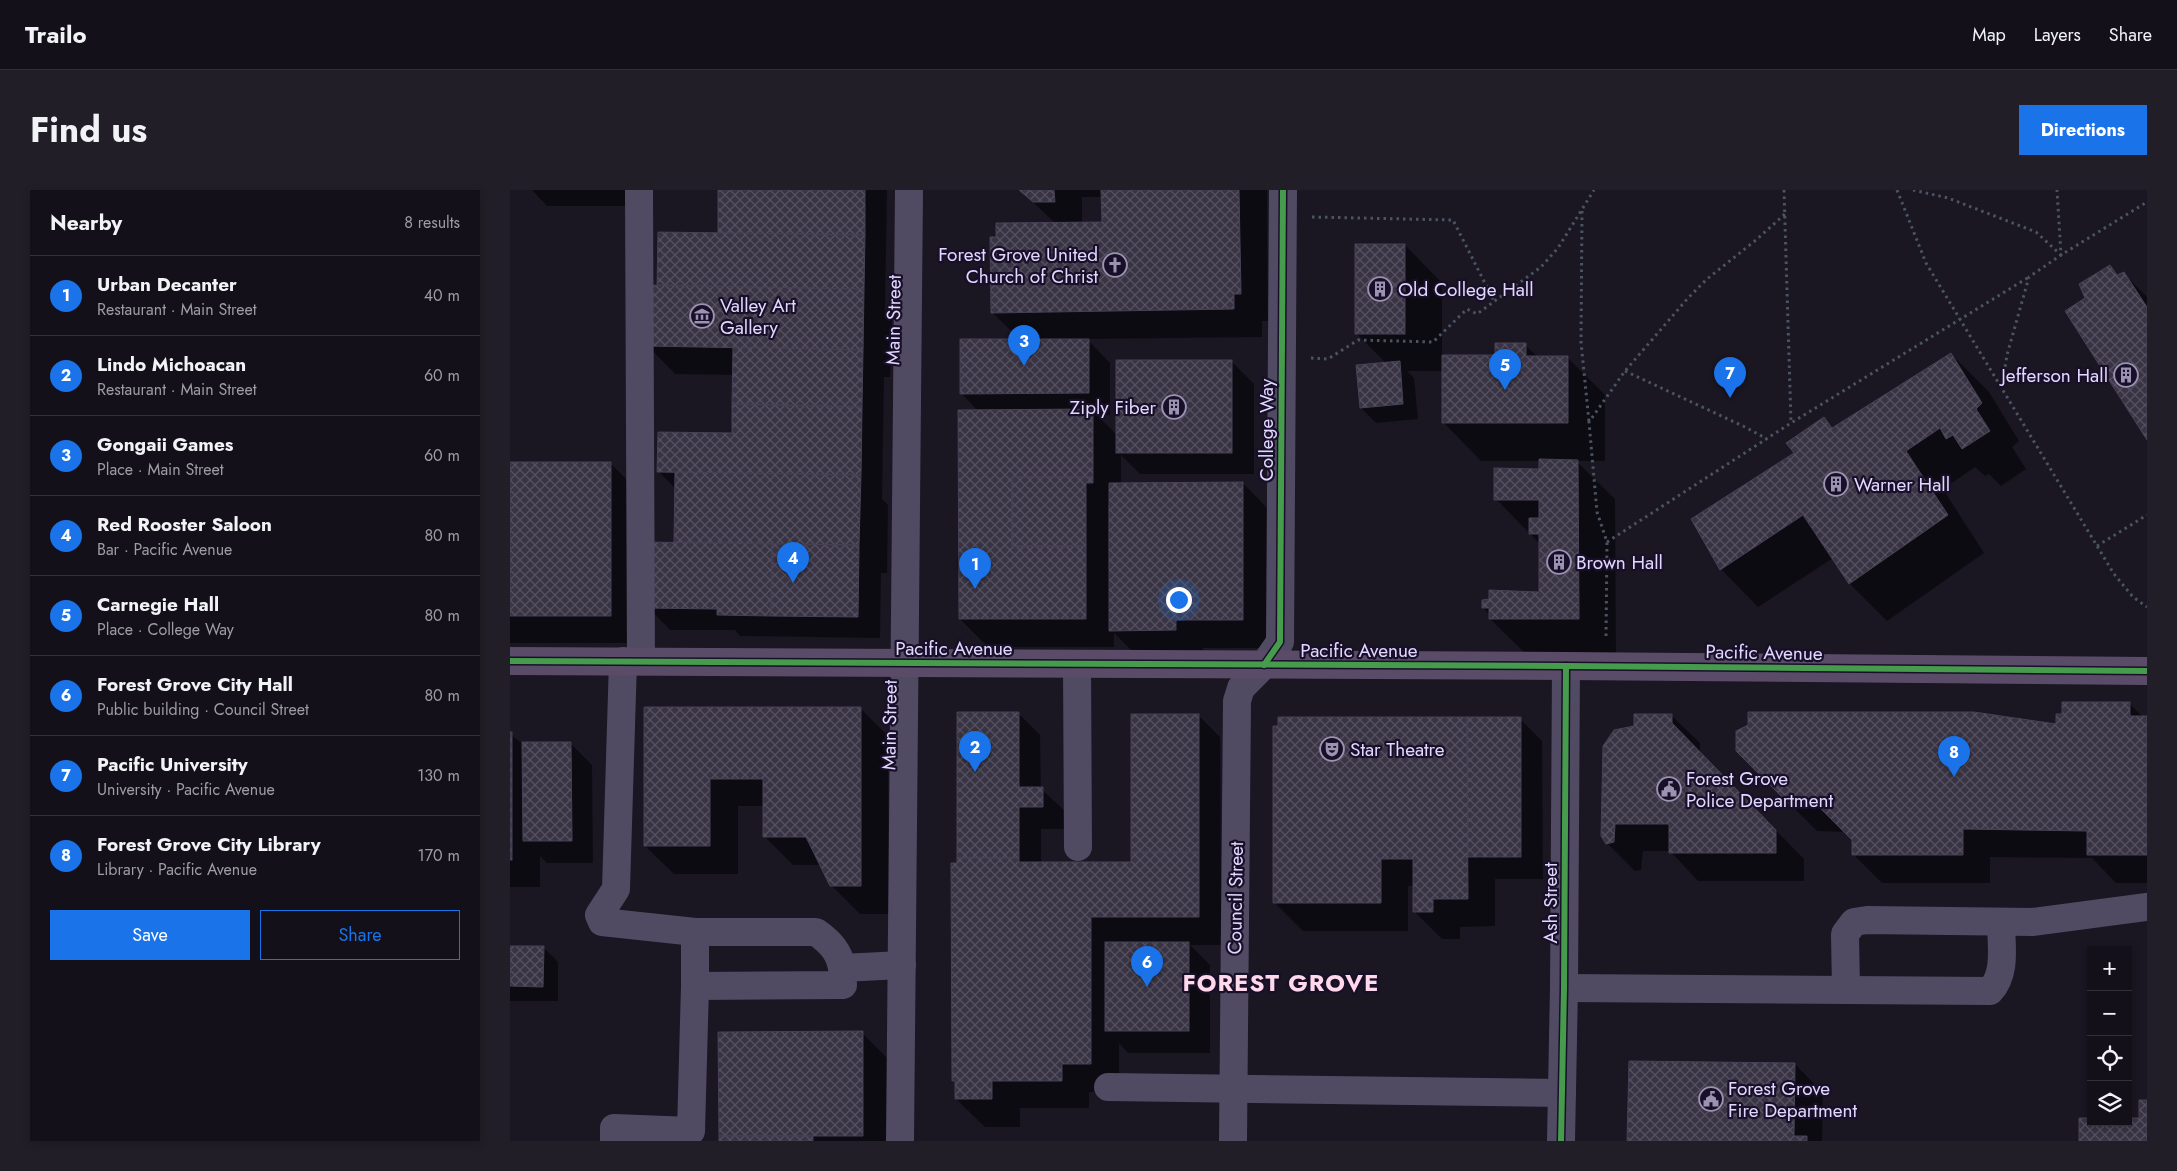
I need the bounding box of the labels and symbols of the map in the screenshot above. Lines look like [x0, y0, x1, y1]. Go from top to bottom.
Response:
place label: Forest Grove United Church of Christ [938, 241, 1098, 290]
church icon: Forest Grove United Church of Christ [1102, 252, 1128, 278]
street label: Main Street [879, 274, 908, 365]
building icon: Old College Hall [1367, 276, 1393, 302]
place label: Old College Hall [1398, 276, 1534, 303]
place label: Valley Art Gallery [720, 292, 796, 341]
museum icon: Valley Art Gallery [689, 303, 715, 329]
pin: 3 [1008, 325, 1040, 366]
pin: 5 [1489, 349, 1521, 390]
pin: 7 [1714, 357, 1746, 398]
place label: Jefferson Hall [1998, 362, 2108, 389]
building icon: Jefferson Hall [2113, 362, 2139, 388]
street label: College Way [1253, 378, 1280, 481]
place label: Ziply Fiber [1070, 394, 1156, 421]
building icon: Ziply Fiber [1161, 394, 1187, 420]
building icon: Warner Hall [1823, 471, 1849, 497]
place label: Warner Hall [1854, 471, 1950, 498]
pin: 4 [777, 542, 809, 583]
pin: 1 [959, 548, 991, 589]
building icon: Brown Hall [1546, 549, 1572, 575]
place label: Brown Hall [1576, 549, 1663, 576]
your location [1166, 587, 1192, 613]
street label: Pacific Avenue [895, 635, 1013, 662]
street label: Pacific Avenue [1300, 637, 1418, 664]
street label: Pacific Avenue [1705, 638, 1823, 667]
street label: Main Street [875, 679, 904, 770]
pin: 2 [959, 731, 991, 772]
theatre icon: Star Theatre [1319, 736, 1345, 762]
place label: Star Theatre [1350, 736, 1445, 763]
pin: 8 [1938, 736, 1970, 777]
place label: Forest Grove Police Department [1686, 765, 1833, 814]
public building icon: Forest Grove Police Department [1656, 776, 1682, 802]
street label: Council Street [1221, 841, 1250, 955]
street label: Ash Street [1537, 862, 1564, 944]
pin: 6 [1131, 946, 1163, 987]
district label: FOREST GROVE [1183, 965, 1379, 1000]
place label: Forest Grove Fire Department [1728, 1075, 1857, 1124]
public building icon: Forest Grove Fire Department [1698, 1086, 1724, 1112]

